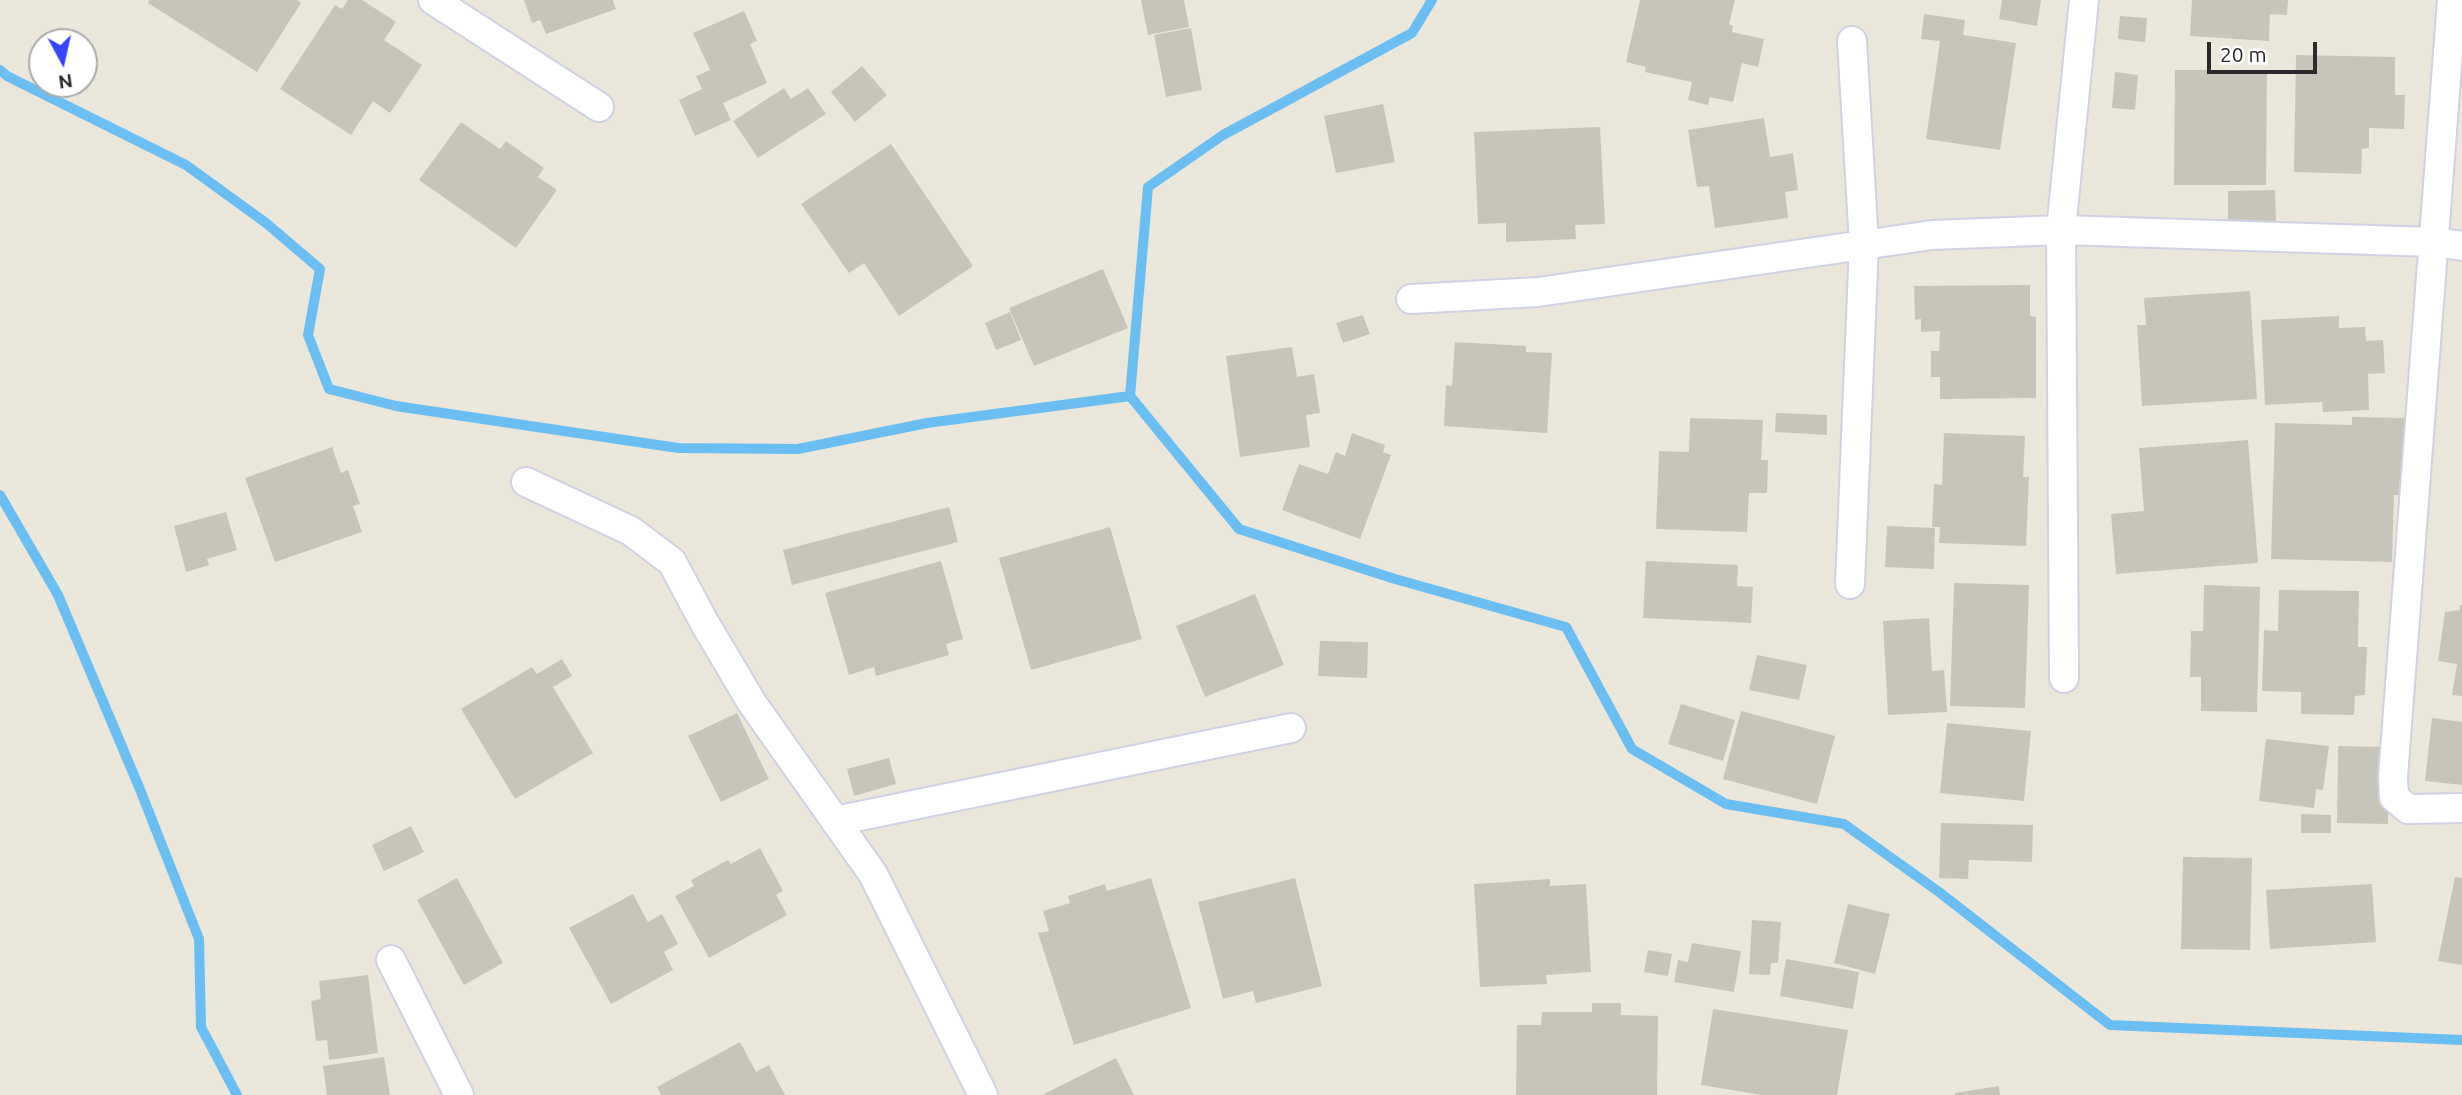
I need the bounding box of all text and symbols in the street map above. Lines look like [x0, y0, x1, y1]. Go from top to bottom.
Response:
north arrow [28, 28, 98, 98]
scale bar [2210, 28, 2320, 72]
text: 20 m [2220, 42, 2267, 66]
text: N [57, 70, 74, 94]

